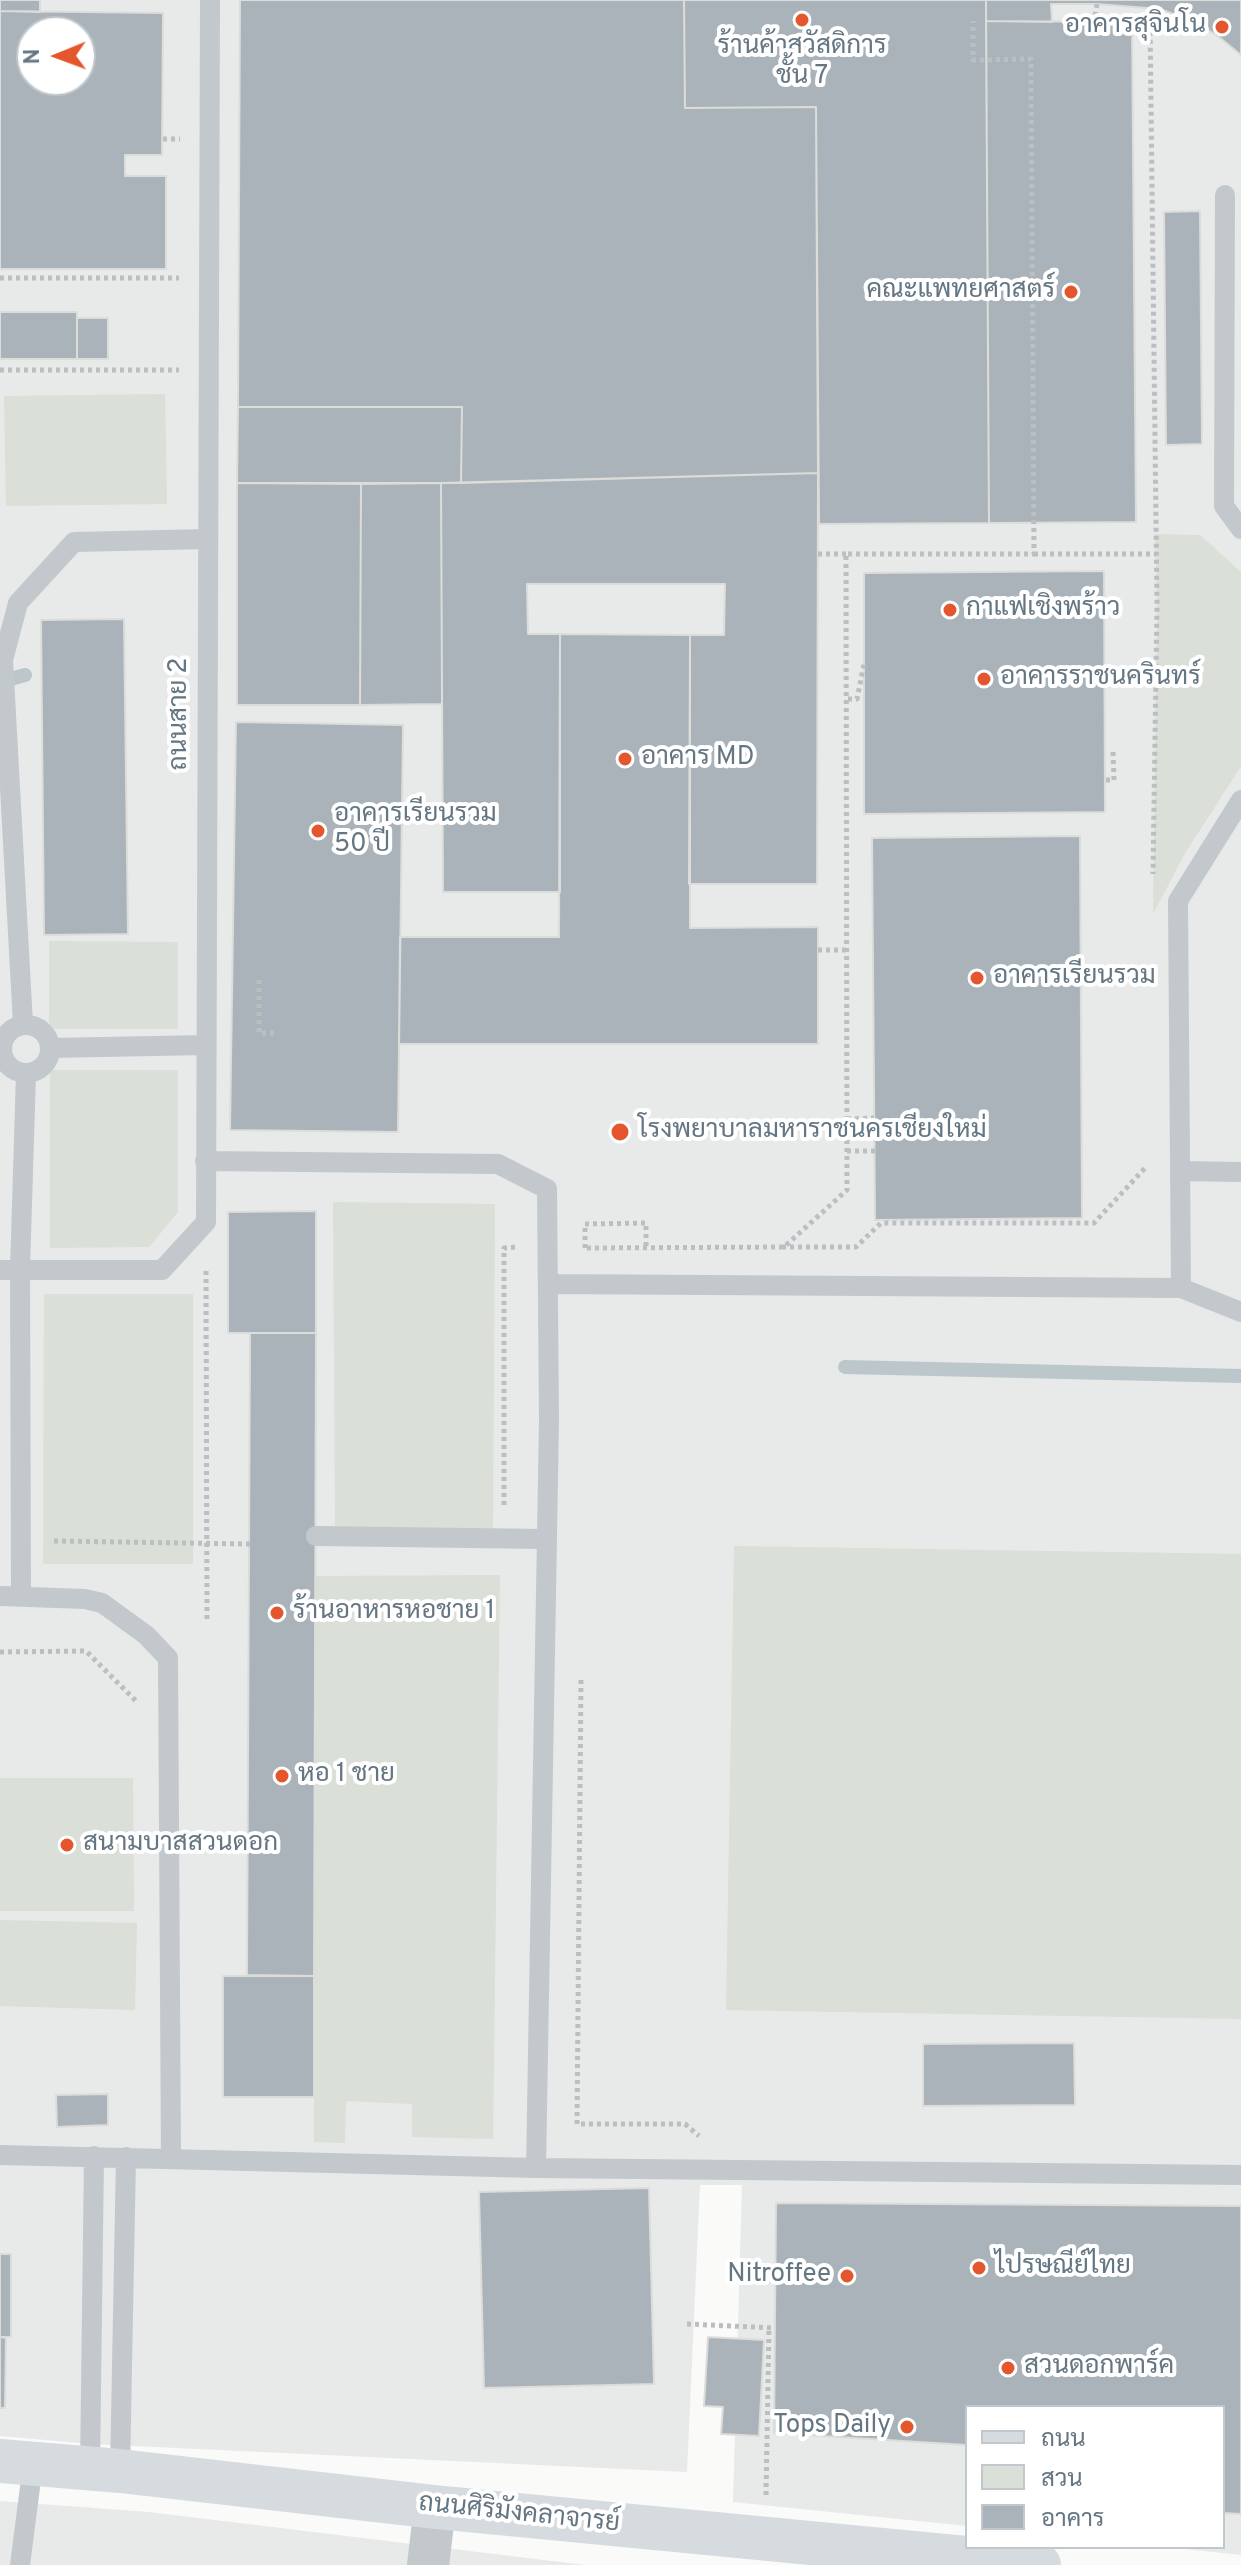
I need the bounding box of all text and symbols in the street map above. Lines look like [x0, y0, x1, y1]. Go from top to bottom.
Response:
marker: ร้านค้าสวัสดิการ ชั้น 7 [793, 11, 811, 29]
place label: อาคารสุจินโน [1065, 11, 1206, 43]
north arrow [16, 16, 96, 96]
marker: อาคารสุจินโน [1213, 18, 1231, 36]
place label: ร้านค้าสวัสดิการ ชั้น 7 [717, 32, 887, 94]
text: N [20, 48, 47, 65]
place label: คณะแพทยศาสตร์ [866, 276, 1055, 308]
marker: คณะแพทยศาสตร์ [1062, 283, 1080, 301]
place label: กาแฟเชิงพร้าว [966, 594, 1120, 626]
marker: กาแฟเชิงพร้าว [941, 601, 959, 619]
street label: ถนนสาย 2 [165, 658, 197, 770]
place label: อาคารราชนครินทร์ [1000, 663, 1201, 695]
marker: อาคารราชนครินทร์ [975, 670, 993, 688]
place label: อาคาร MD [641, 743, 754, 775]
marker: อาคาร MD [616, 750, 634, 768]
place label: อาคารเรียนรวม 50 ปี [334, 800, 497, 862]
marker: อาคารเรียนรวม 50 ปี [309, 822, 327, 840]
place label: อาคารเรียนรวม [993, 962, 1156, 994]
marker: อาคารเรียนรวม [968, 969, 986, 987]
place label: โรงพยาบาลมหาราชนครเชียงใหม่ [638, 1116, 987, 1148]
marker: โรงพยาบาลมหาราชนครเชียงใหม่ [609, 1121, 631, 1143]
place label: ร้านอาหารหอชาย 1 [293, 1597, 495, 1629]
marker: ร้านอาหารหอชาย 1 [268, 1604, 286, 1622]
place label: หอ 1 ชาย [298, 1760, 395, 1792]
marker: หอ 1 ชาย [273, 1767, 291, 1785]
place label: สนามบาสสวนดอก [83, 1829, 278, 1861]
marker: สนามบาสสวนดอก [58, 1836, 76, 1854]
place label: ไปรษณีย์ไทย [995, 2252, 1131, 2284]
marker: ไปรษณีย์ไทย [970, 2259, 988, 2277]
place label: Nitroffee [727, 2260, 831, 2292]
marker: Nitroffee [838, 2267, 856, 2285]
place label: สวนดอกพาร์ค [1024, 2352, 1174, 2384]
marker: สวนดอกพาร์ค [999, 2359, 1017, 2377]
legend [965, 2405, 1225, 2549]
place label: Tops Daily [773, 2411, 891, 2443]
marker: Tops Daily [898, 2418, 916, 2436]
text: ถนน [1041, 2425, 1086, 2455]
text: สวน [1041, 2465, 1083, 2495]
street label: ถนนศิริมังคลาจารย์ [417, 2489, 621, 2541]
text: อาคาร [1041, 2505, 1104, 2535]

